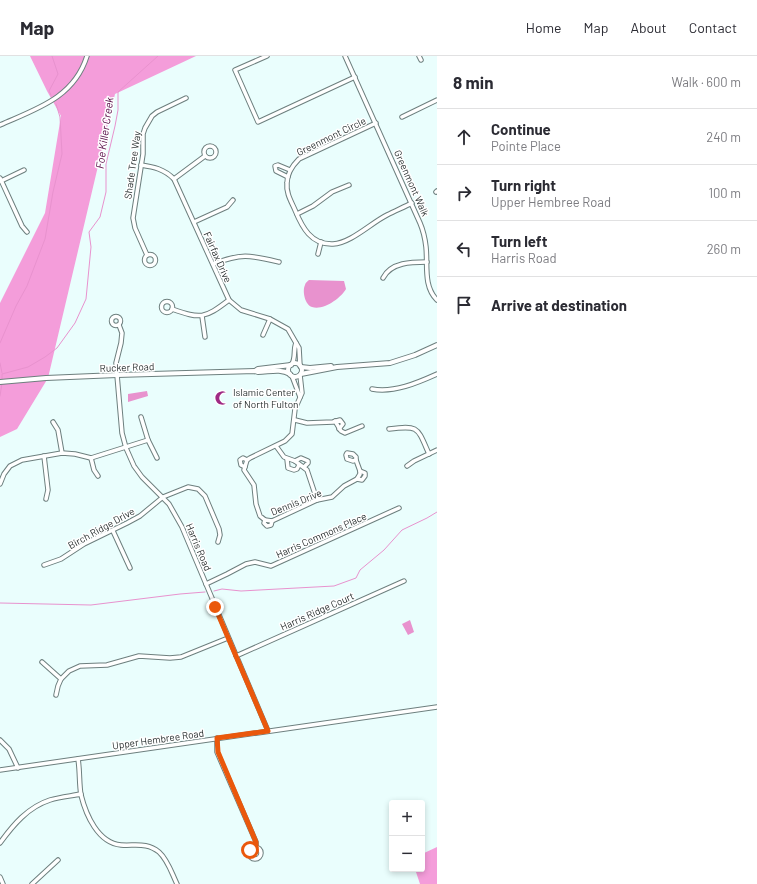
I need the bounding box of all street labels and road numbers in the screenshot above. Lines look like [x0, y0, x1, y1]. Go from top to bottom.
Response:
street label: Greenmont Circle [294, 114, 368, 158]
street label: Shade Tree Way [121, 130, 143, 200]
street label: Greenmont Walk [392, 148, 432, 218]
street label: Fairfax Drive [201, 230, 235, 284]
street label: Rucker Road [100, 360, 154, 374]
street label: Dennis Drive [269, 486, 323, 518]
street label: Birch Ridge Drive [66, 505, 136, 551]
street label: Harris Commons Place [274, 510, 368, 560]
street label: Harris Road [184, 521, 214, 573]
street label: Harris Ridge Court [278, 589, 356, 633]
street label: Upper Hembree Road [111, 727, 205, 751]

